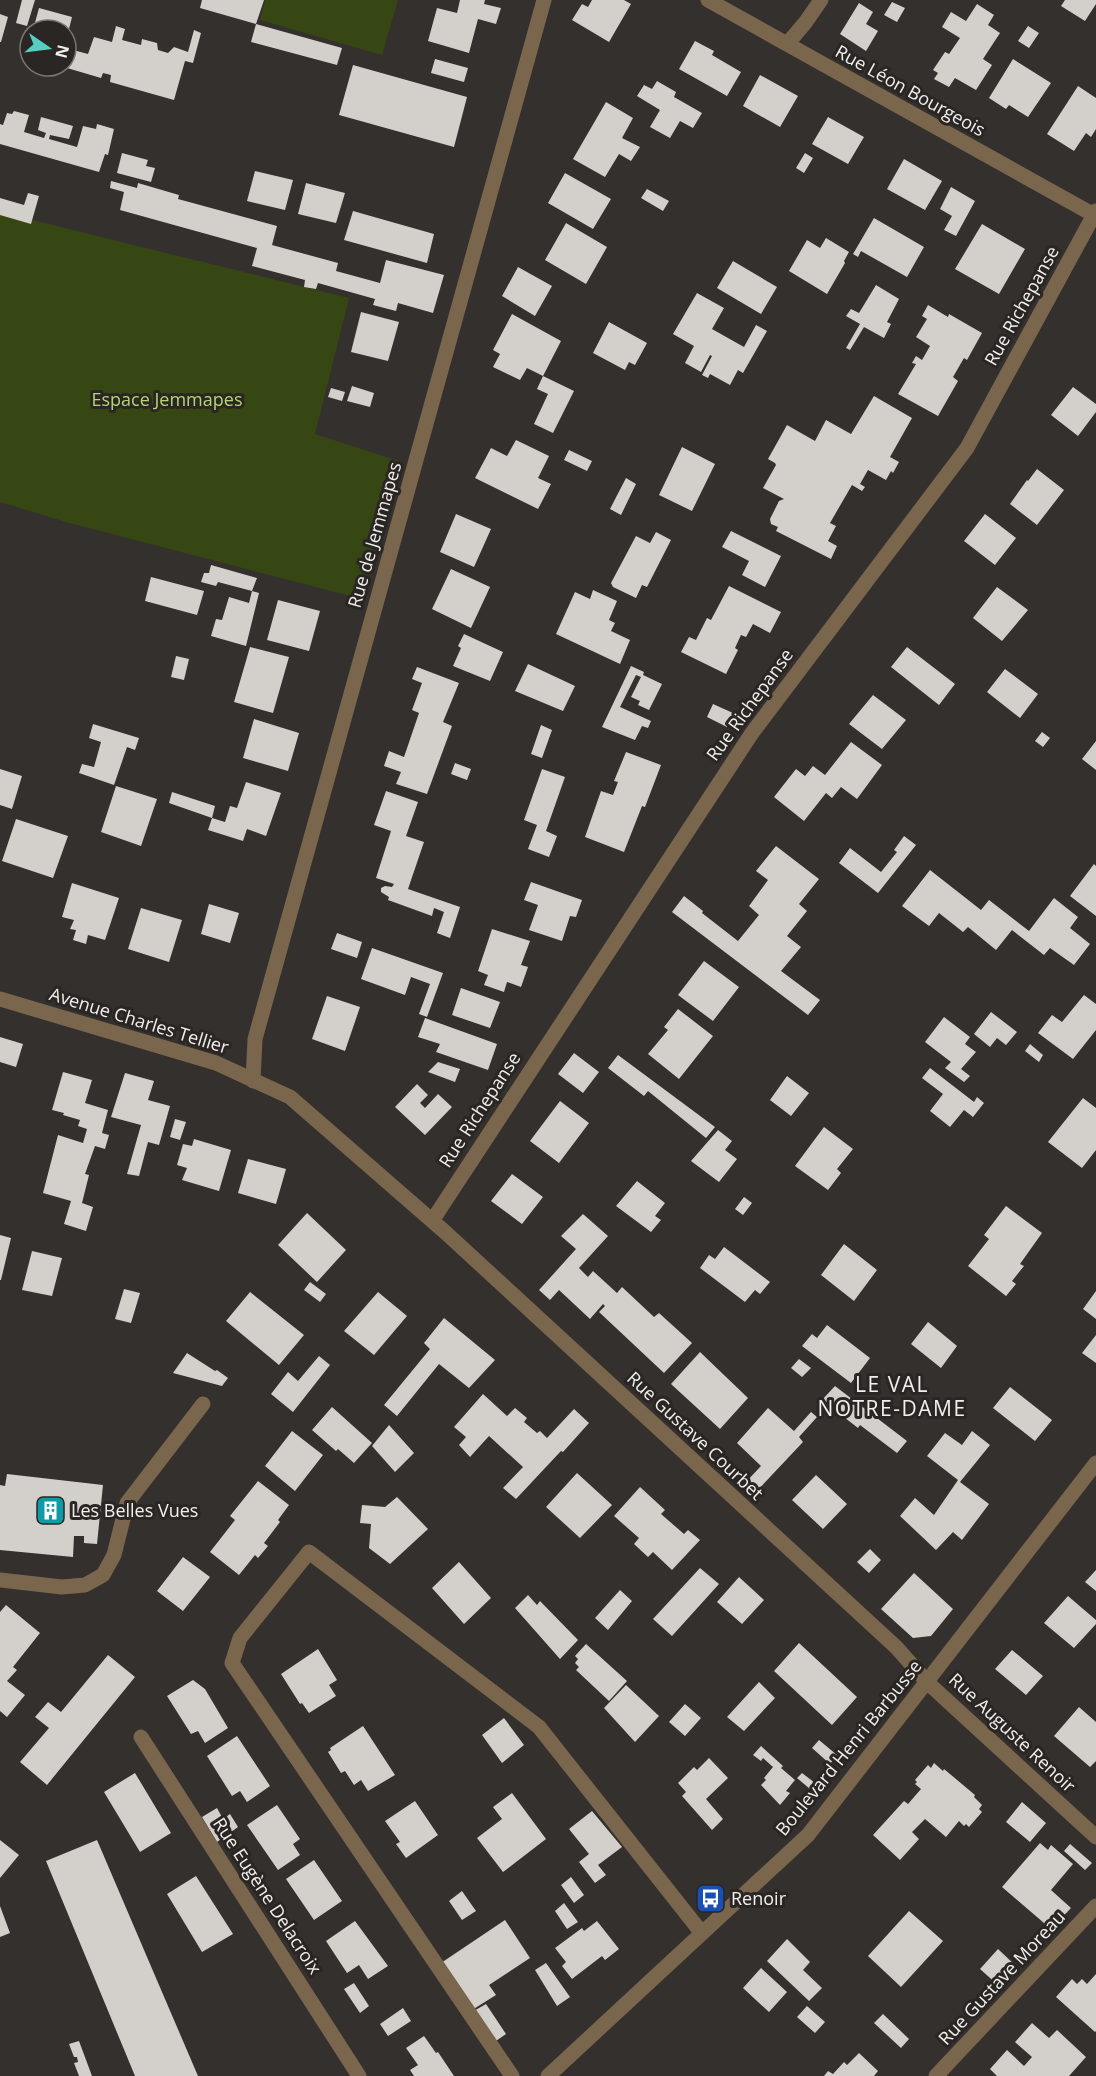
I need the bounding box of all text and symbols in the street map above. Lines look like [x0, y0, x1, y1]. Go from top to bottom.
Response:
north arrow [18, 18, 78, 78]
street label: Rue Léon Bourgeois [831, 39, 990, 141]
text: N [50, 43, 75, 61]
street label: Rue Richepanse [978, 241, 1064, 370]
park label: Espace Jemmapes [92, 387, 242, 411]
street label: Rue de Jemmapes [342, 459, 406, 610]
street label: Rue Richepanse [700, 644, 798, 765]
street label: Avenue Charles Tellier [47, 981, 232, 1059]
street label: Rue Richepanse [433, 1047, 525, 1172]
street label: Rue Gustave Courbet [622, 1366, 769, 1505]
district label: LE VAL NOTRE-DAME [817, 1370, 967, 1422]
building icon: Les Belles Vues [34, 1495, 66, 1527]
place label: Les Belles Vues [71, 1498, 198, 1522]
street label: Boulevard Henri Barbusse [770, 1655, 927, 1840]
street label: Rue Auguste Renoir [944, 1667, 1082, 1798]
street label: Rue Eugène Delacroix [208, 1813, 328, 1979]
bus stop icon: Renoir [694, 1883, 726, 1915]
place label: Renoir [731, 1886, 787, 1910]
street label: Rue Gustave Moreau [933, 1905, 1070, 2050]

